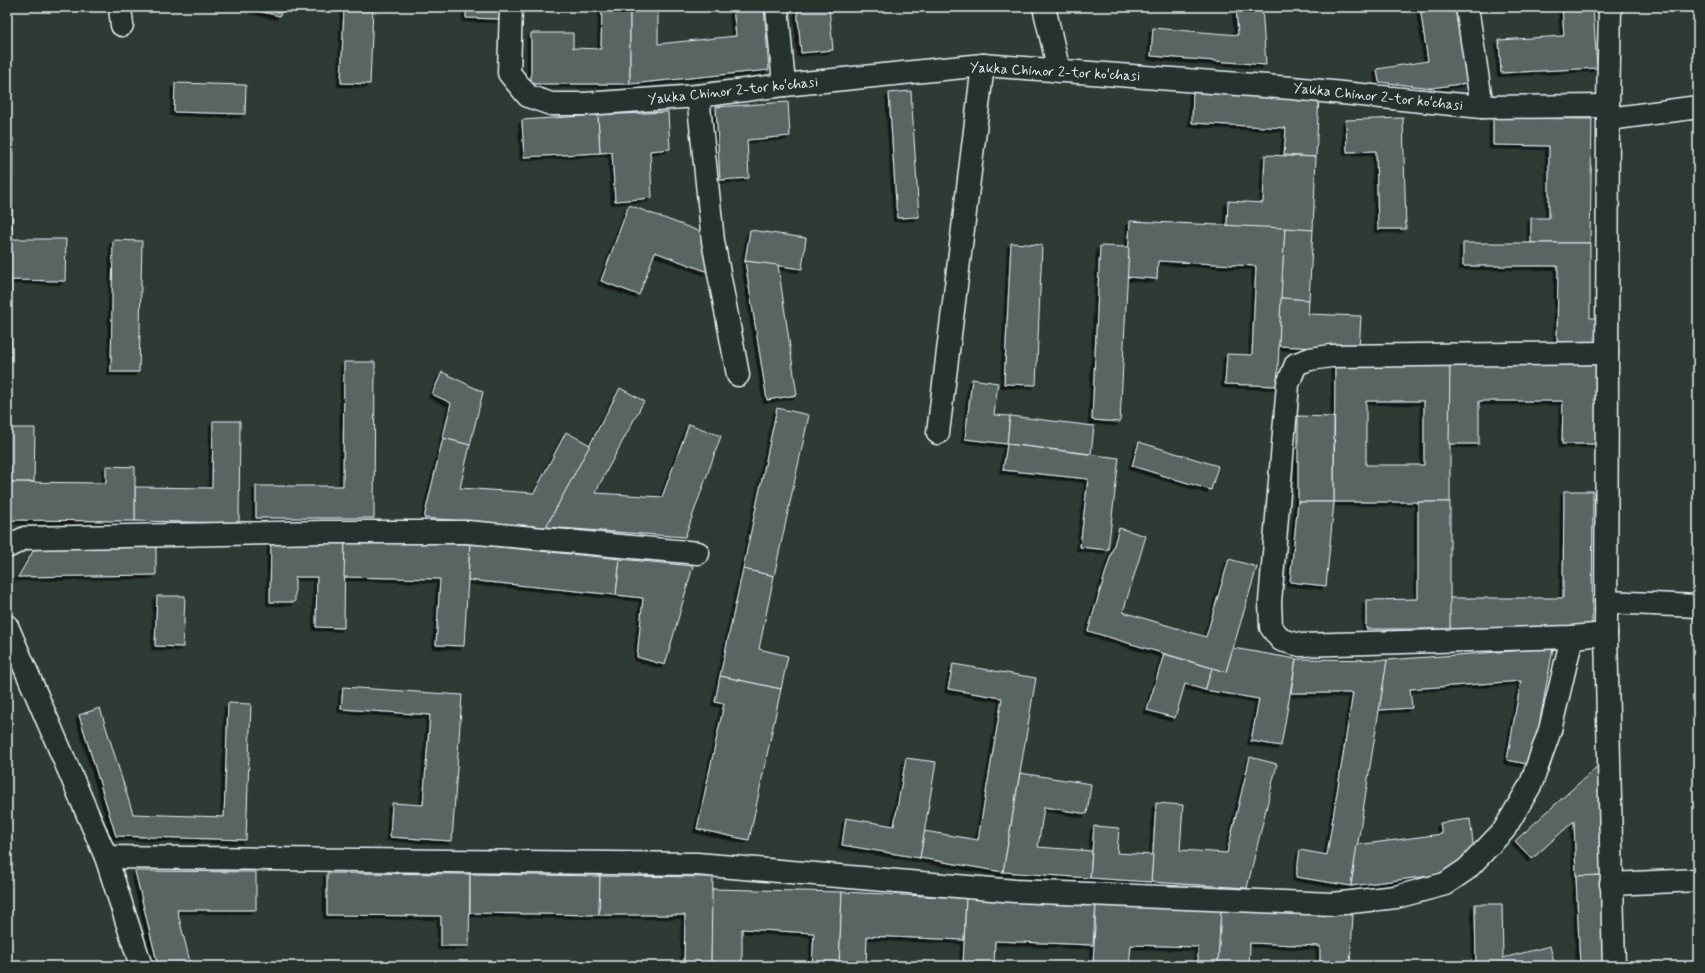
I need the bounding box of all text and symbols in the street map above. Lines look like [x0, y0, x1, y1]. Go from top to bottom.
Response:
street label: Yakka Chinor 2-tor koʻchasi [969, 59, 1141, 85]
street label: Yakka Chinor 2-tor koʻchasi [647, 73, 819, 109]
street label: Yakka Chinor 2-tor koʻchasi [1292, 79, 1464, 115]

